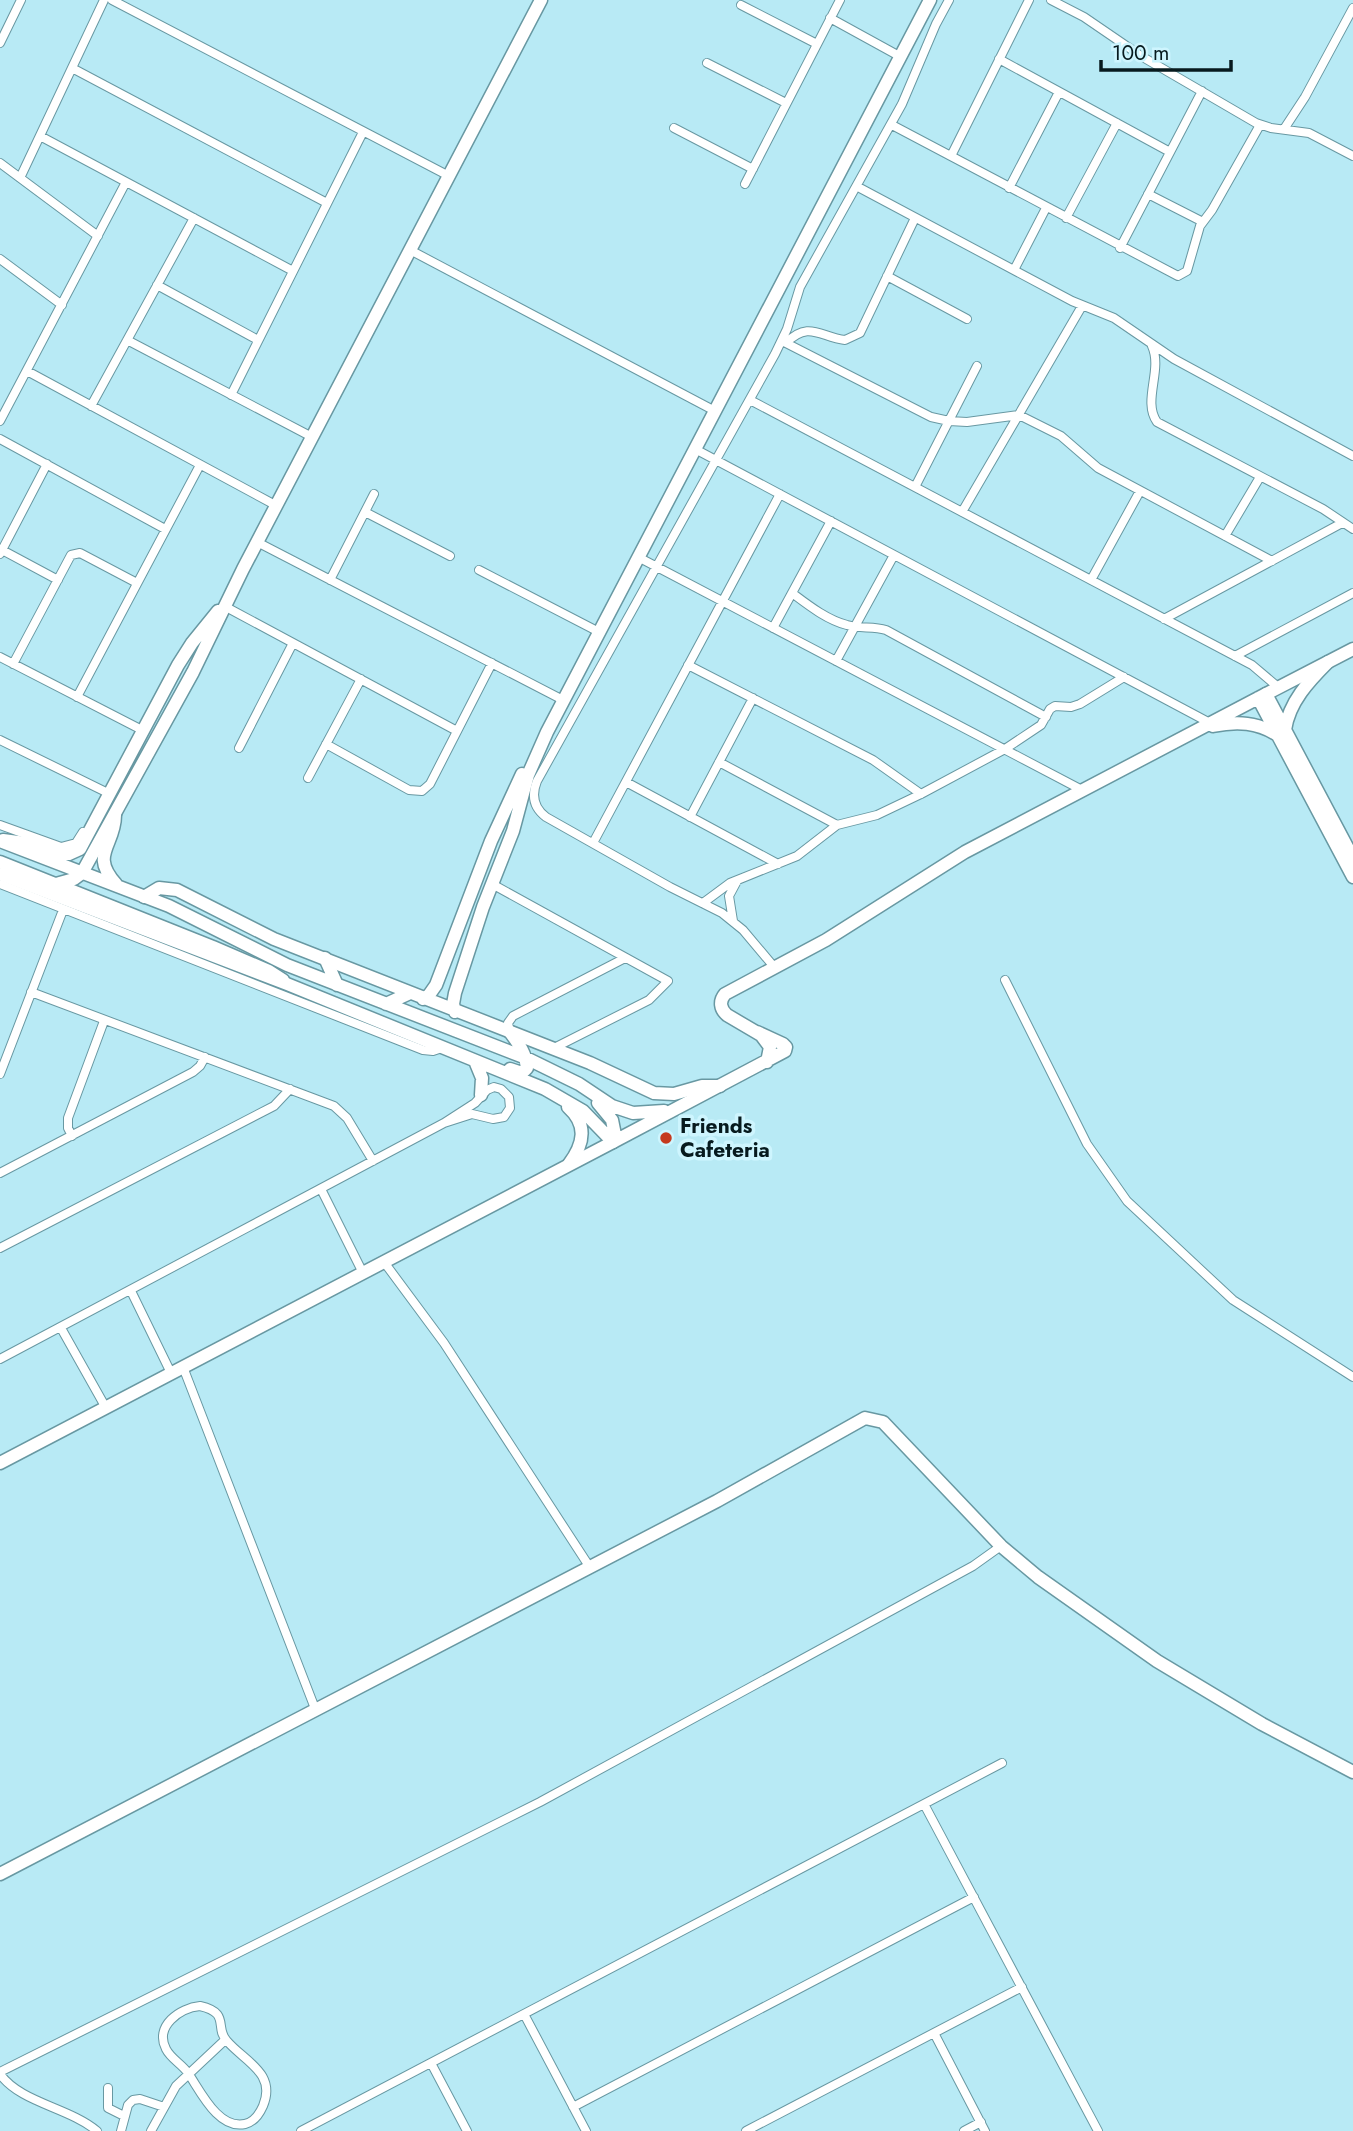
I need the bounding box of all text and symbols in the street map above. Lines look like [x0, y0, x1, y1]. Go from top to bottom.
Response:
scale bar [1101, 28, 1230, 72]
text: 100 m [1112, 38, 1169, 68]
place label: Friends Cafeteria [680, 1111, 770, 1165]
marker: Friends Cafeteria [658, 1130, 674, 1146]

